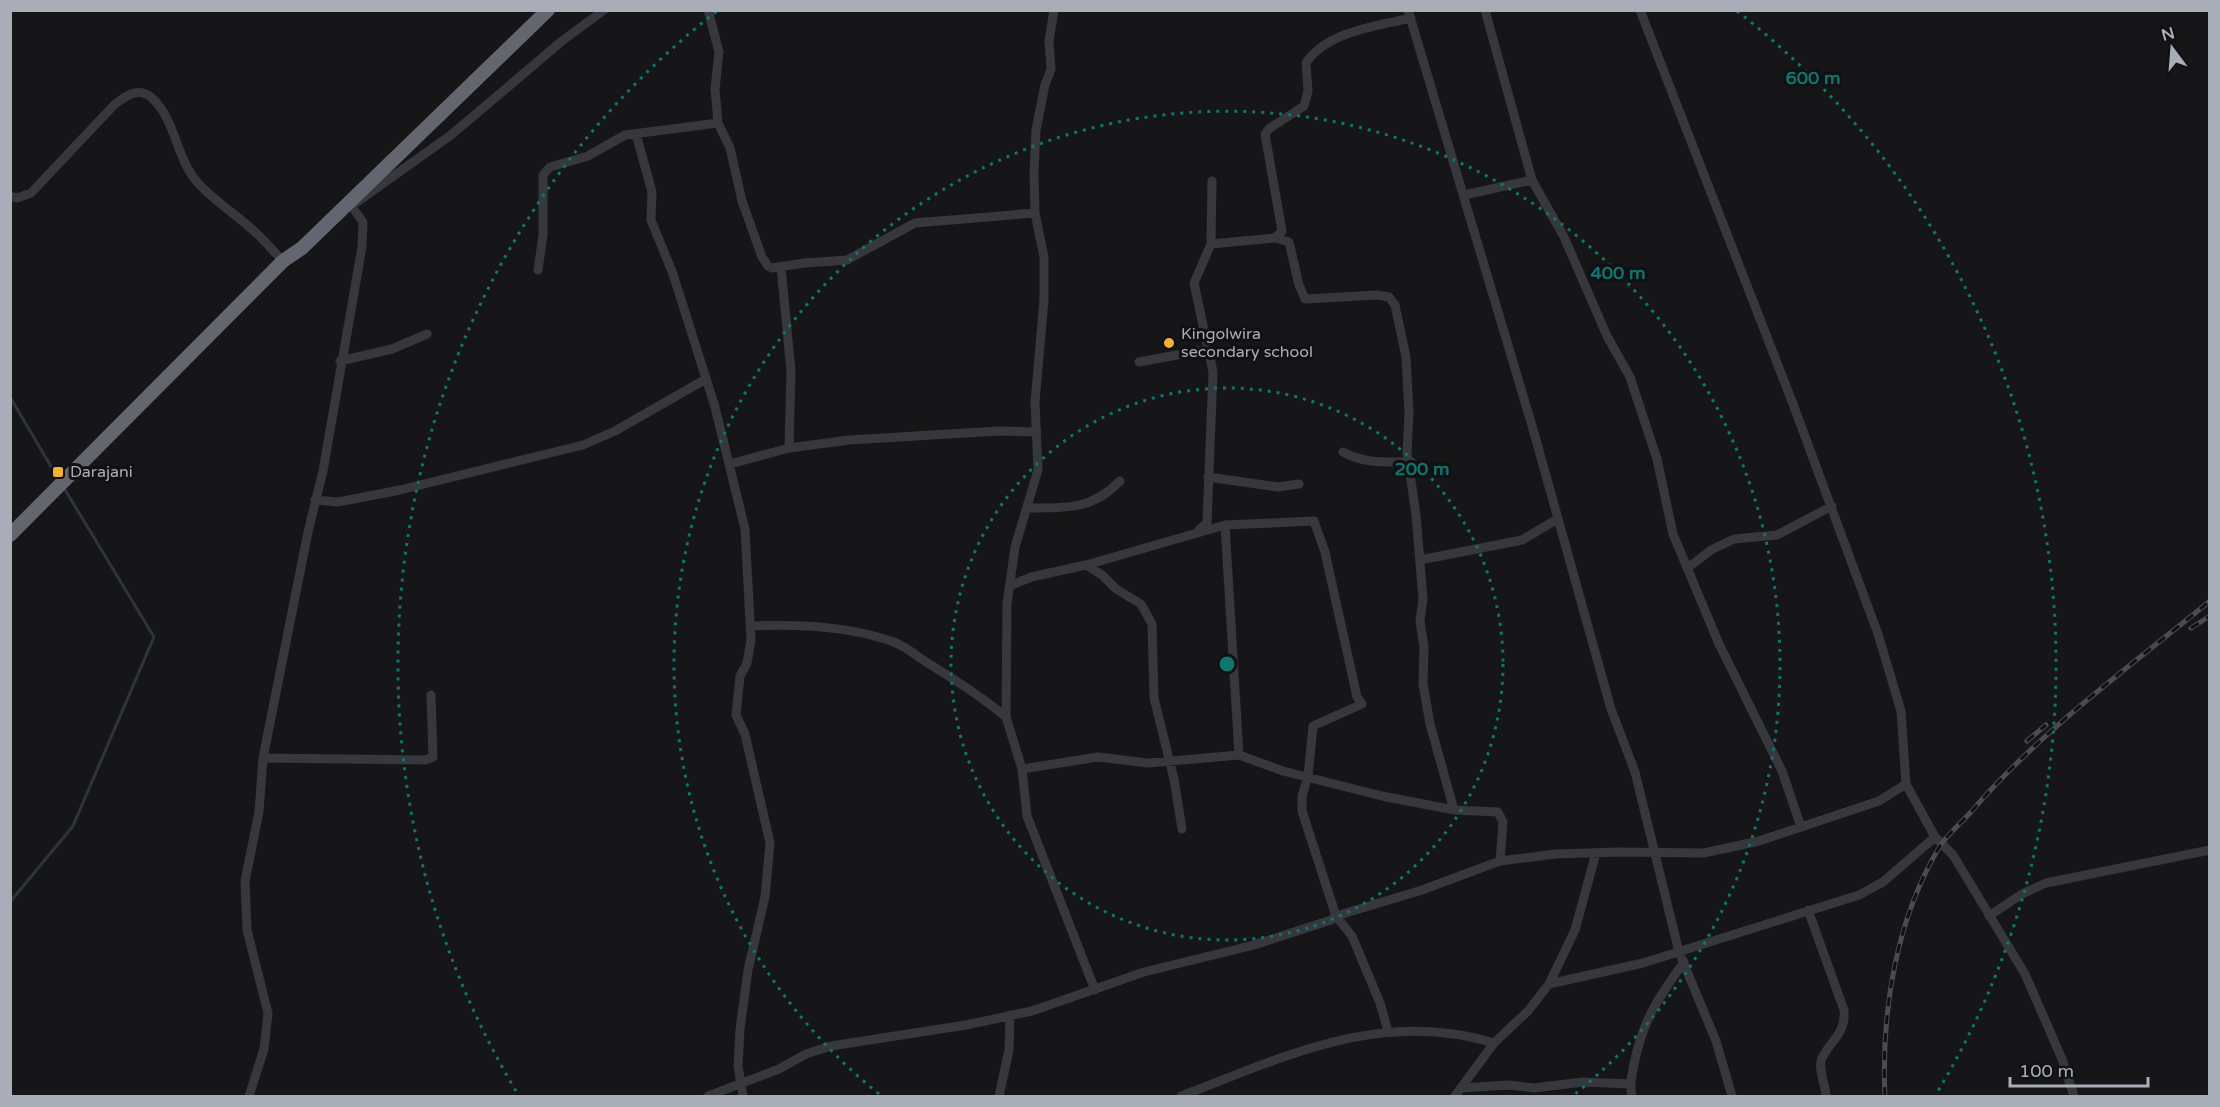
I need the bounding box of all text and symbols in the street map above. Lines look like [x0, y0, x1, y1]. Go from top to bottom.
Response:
north arrow [2142, 18, 2202, 78]
text: N [2159, 23, 2177, 46]
text: 600 m [1785, 67, 1841, 89]
text: 400 m [1590, 262, 1646, 284]
place label: Kingolwira secondary school [1181, 324, 1313, 362]
marker: Kingolwira secondary school [1162, 336, 1176, 350]
text: 200 m [1394, 458, 1450, 480]
place label: Darajani [70, 462, 133, 482]
marker: Darajani [51, 465, 65, 479]
centre of rings [1217, 654, 1237, 674]
scale bar [2010, 1050, 2148, 1088]
text: 100 m [2019, 1060, 2074, 1082]

